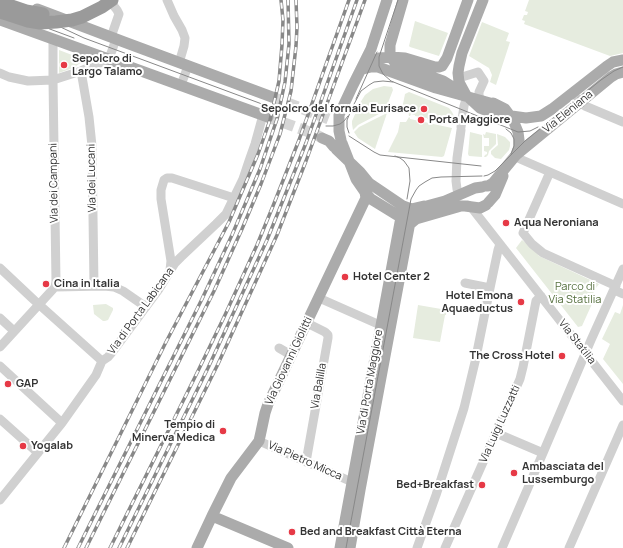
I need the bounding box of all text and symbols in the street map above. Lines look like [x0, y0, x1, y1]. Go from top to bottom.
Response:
place label: Sepolcro di Largo Talamo [72, 52, 142, 78]
marker: Sepolcro di Largo Talamo [59, 60, 69, 70]
street label: Via Eleniana [540, 88, 596, 136]
place label: Sepolcro del fornaio Eurisace [261, 102, 416, 116]
marker: Sepolcro del fornaio Eurisace [419, 104, 429, 114]
place label: Porta Maggiore [429, 113, 510, 127]
marker: Porta Maggiore [416, 115, 426, 125]
street label: Via dei Campani [47, 143, 61, 223]
street label: Via dei Lucani [85, 144, 99, 212]
place label: Aqua Neroniana [514, 216, 599, 230]
marker: Aqua Neroniana [501, 218, 511, 228]
street label: Via di Porta Labicana [105, 265, 177, 357]
place label: Hotel Center 2 [353, 270, 430, 284]
marker: Hotel Center 2 [340, 272, 350, 282]
place label: Cina in Italia [54, 277, 119, 291]
marker: Cina in Italia [41, 279, 51, 289]
park label: Parco di Via Statilia [549, 280, 601, 306]
place label: Hotel Emona Aquaeductus [441, 289, 513, 315]
marker: Hotel Emona Aquaeductus [516, 297, 526, 307]
street label: Via Giovanni Giolitti [263, 315, 315, 407]
street label: Via Statilia [556, 317, 598, 367]
street label: Via di Porta Maggiore [354, 329, 386, 435]
place label: The Cross Hotel [470, 349, 554, 363]
marker: The Cross Hotel [557, 351, 567, 361]
street label: Via Balilla [308, 362, 330, 410]
place label: GAP [16, 377, 38, 391]
marker: GAP [3, 379, 13, 389]
street label: Via Luigi Luzzatti [477, 383, 523, 465]
place label: Tempio di Minerva Medica [132, 418, 215, 444]
marker: Tempio di Minerva Medica [218, 426, 228, 436]
place label: Yogalab [31, 439, 73, 453]
street label: Via Pietro Micca [266, 439, 344, 483]
marker: Yogalab [18, 441, 28, 451]
place label: Ambasciata del Lussemburgo [522, 460, 604, 486]
marker: Ambasciata del Lussemburgo [509, 468, 519, 478]
place label: Bed+Breakfast [396, 478, 474, 492]
marker: Bed+Breakfast [477, 480, 487, 490]
place label: Bed and Breakfast Città Eterna [300, 525, 462, 539]
marker: Bed and Breakfast Città Eterna [287, 527, 297, 537]

